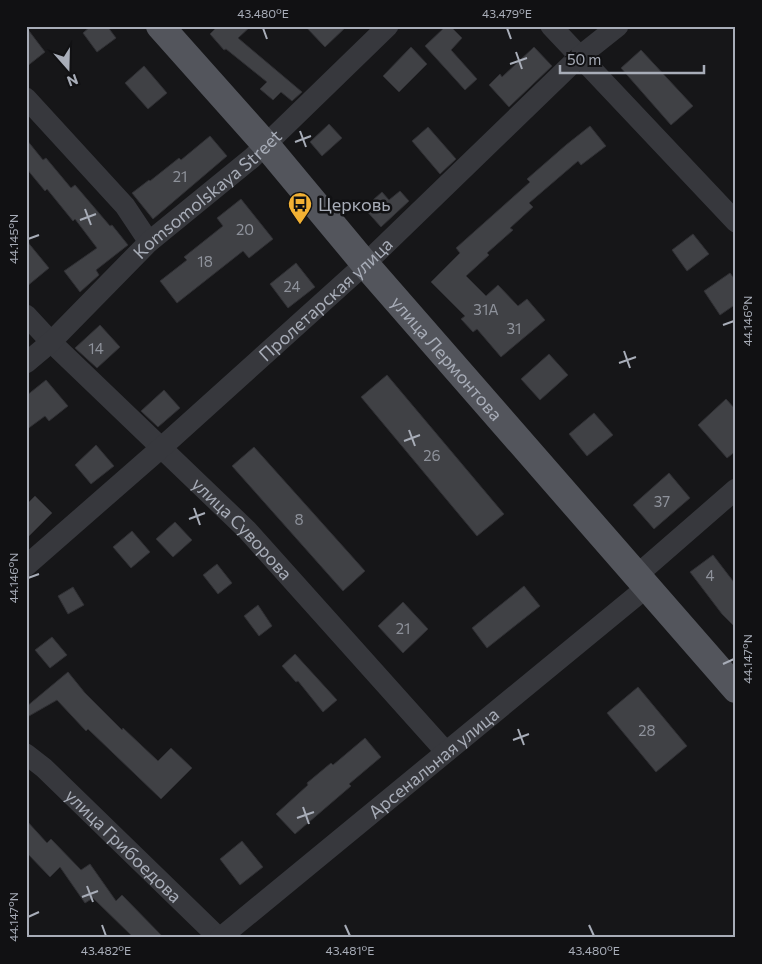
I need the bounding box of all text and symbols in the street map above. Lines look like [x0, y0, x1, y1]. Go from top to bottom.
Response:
text: 43.480°E [237, 6, 289, 20]
text: 43.479°E [482, 6, 532, 20]
north arrow [42, 42, 92, 92]
scale bar [560, 42, 703, 74]
text: 50 m [567, 50, 601, 68]
text: N [65, 71, 80, 90]
street label: Komsomolskaya Street [128, 125, 286, 263]
house number: 21 [173, 167, 187, 185]
bus stop icon: Церковь [287, 191, 313, 225]
place label: Церковь [318, 193, 391, 215]
text: 44.145°N [6, 214, 20, 264]
house number: 20 [236, 220, 254, 238]
street label: Пролетарская улица [254, 233, 397, 366]
house number: 18 [197, 252, 213, 270]
house number: 24 [283, 277, 301, 295]
street label: улица Лермонтова [387, 291, 507, 425]
text: 44.146°N [740, 296, 754, 346]
house number: 31А [473, 300, 499, 318]
house number: 31 [507, 319, 521, 337]
house number: 14 [88, 339, 104, 357]
house number: 26 [423, 446, 441, 464]
street label: улица Суворова [188, 472, 297, 584]
house number: 37 [654, 492, 670, 510]
house number: 8 [294, 510, 304, 528]
text: 44.146°N [6, 553, 20, 603]
house number: 4 [706, 566, 715, 584]
house number: 21 [396, 619, 410, 637]
text: 44.147°N [740, 634, 754, 684]
street label: Арсенальная улица [363, 703, 503, 823]
house number: 28 [638, 721, 656, 739]
street label: улица Грибоедова [61, 784, 187, 907]
text: 44.147°N [6, 892, 20, 942]
text: 43.482°E [81, 943, 131, 957]
text: 43.481°E [326, 943, 374, 957]
text: 43.480°E [568, 943, 620, 957]

